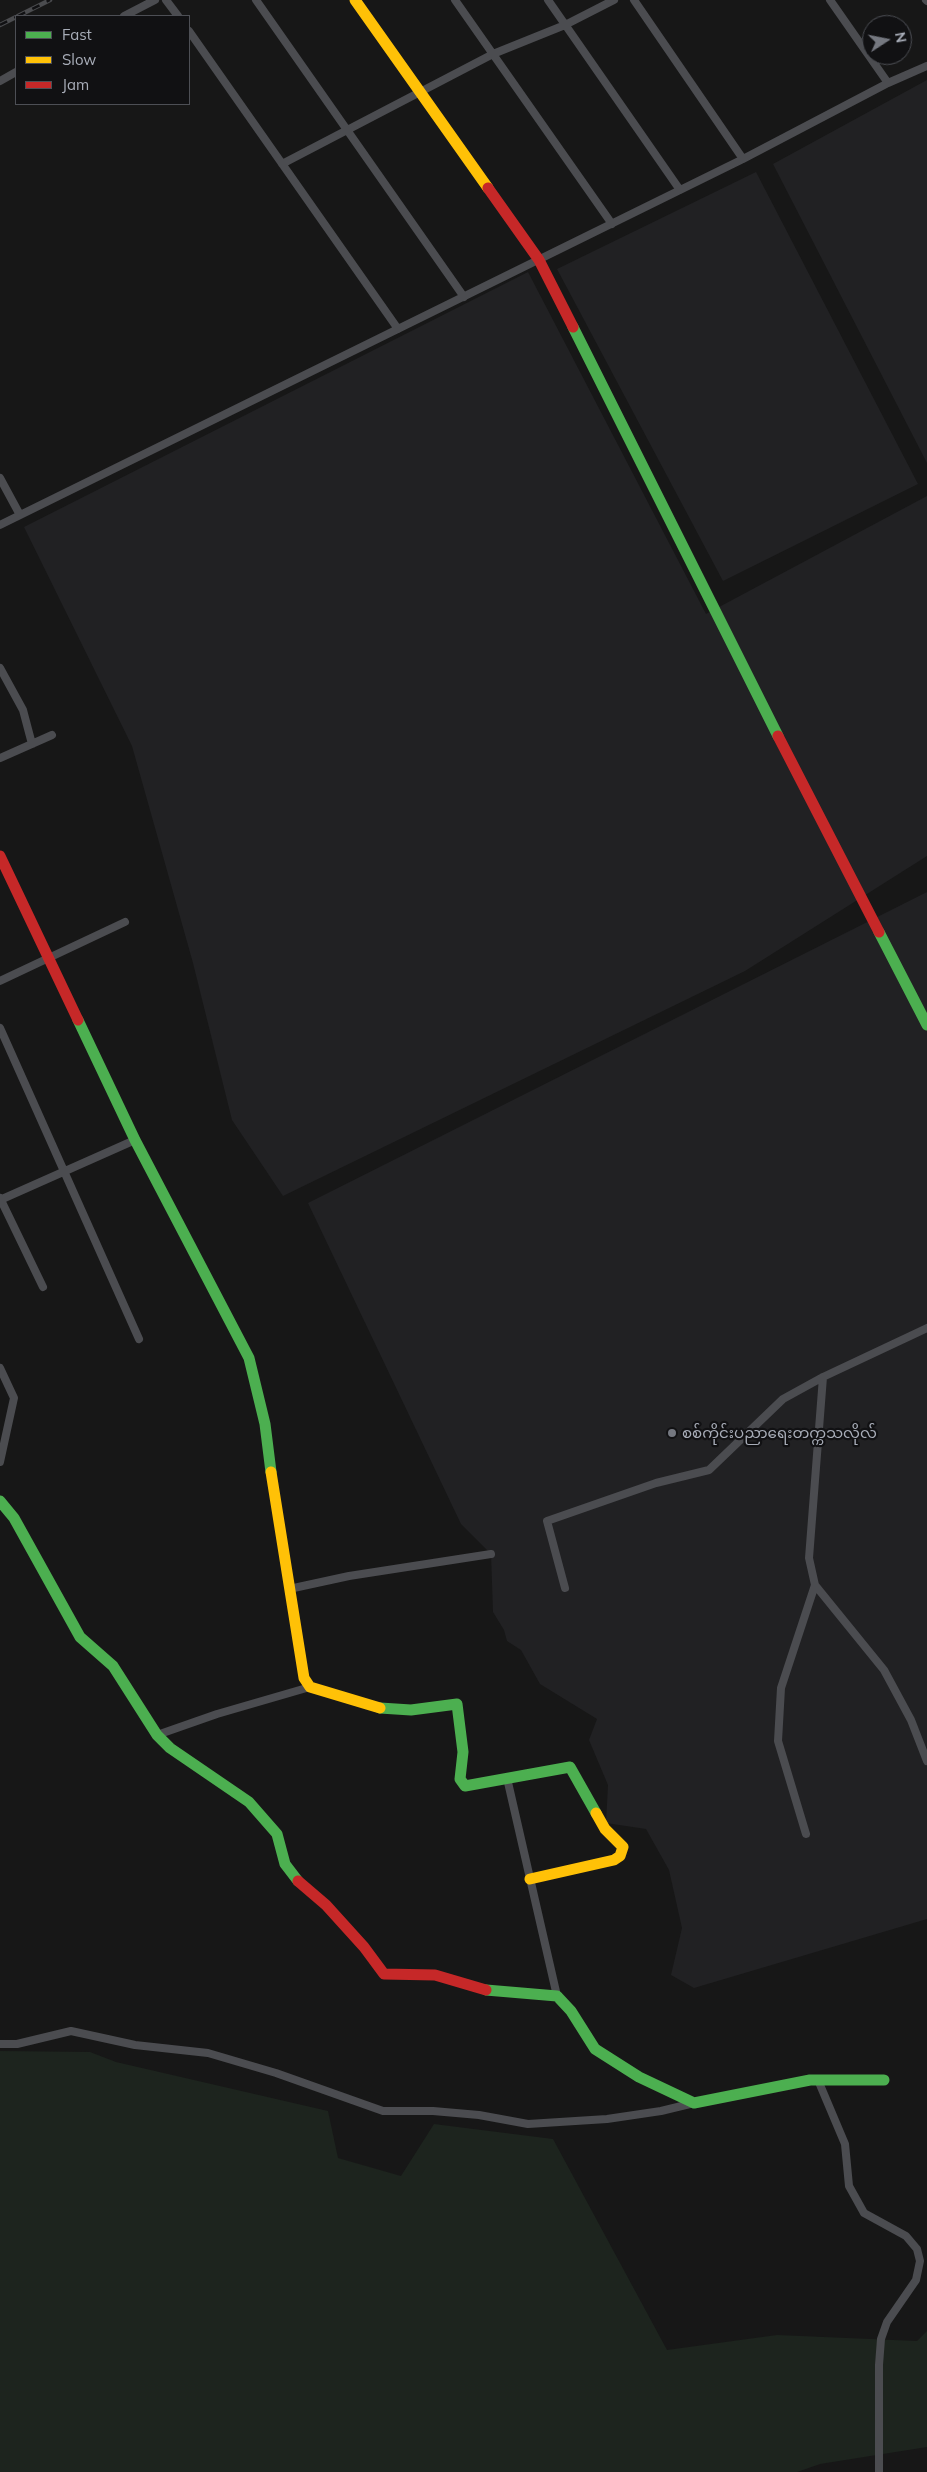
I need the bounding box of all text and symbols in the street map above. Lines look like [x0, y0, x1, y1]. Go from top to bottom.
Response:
legend [15, 15, 190, 105]
north arrow [862, 15, 912, 65]
text: Fast [62, 25, 92, 44]
text: N [891, 30, 911, 44]
text: Slow [62, 50, 96, 69]
text: Jam [62, 75, 89, 94]
place label: စစ်ကိုင်းပညာရေးတက္ကသလိုလ် [682, 1424, 877, 1442]
marker: စစ်ကိုင်းပညာရေးတက္ကသလိုလ် [666, 1427, 678, 1439]

